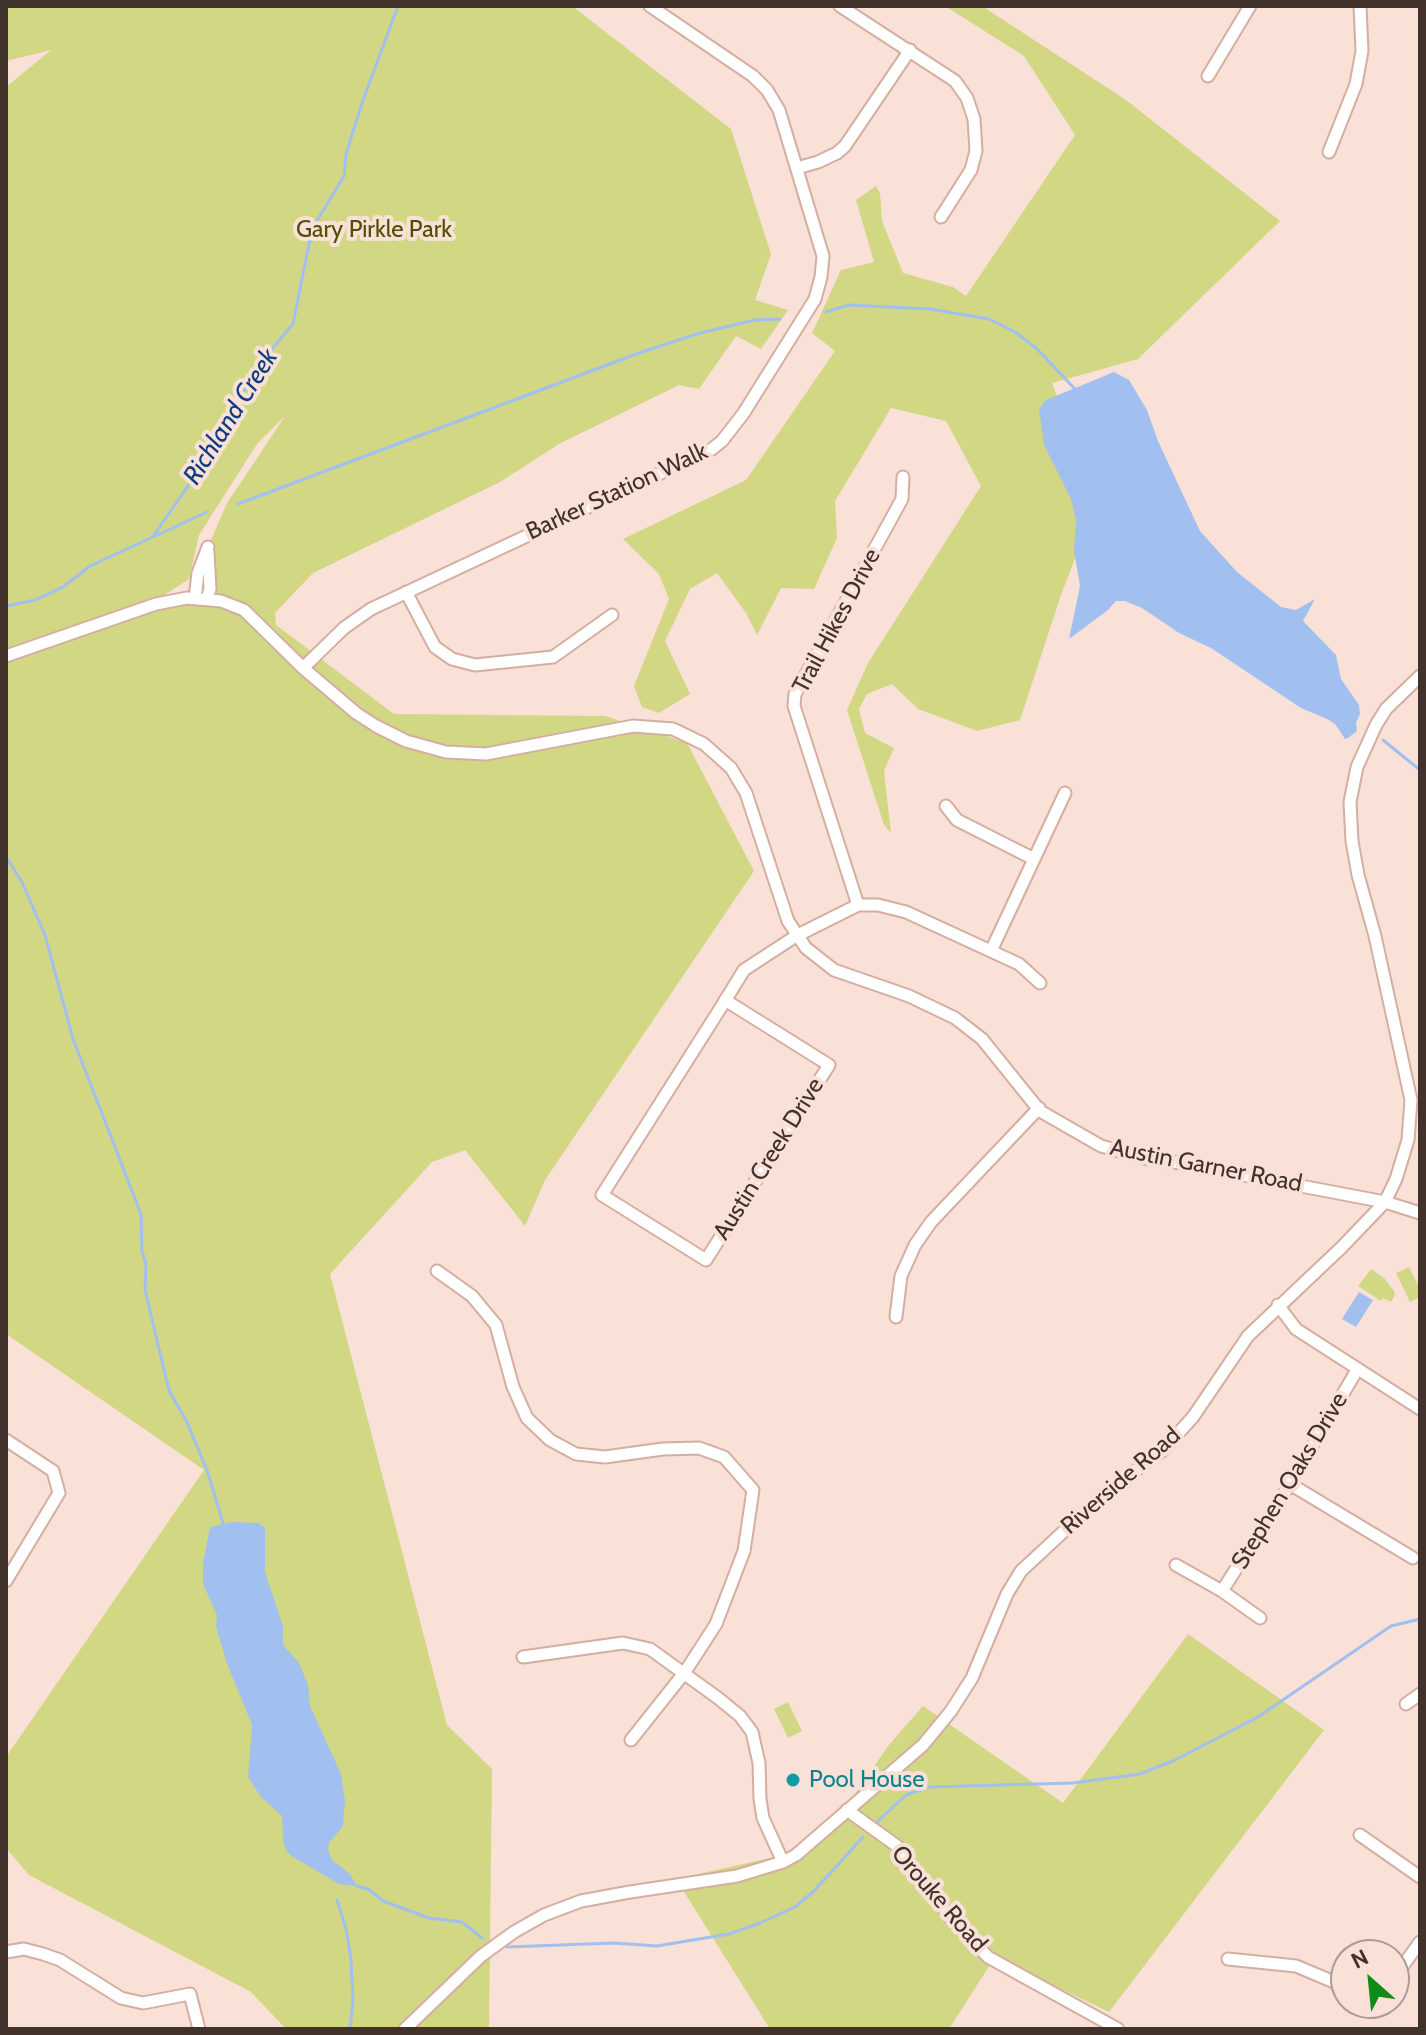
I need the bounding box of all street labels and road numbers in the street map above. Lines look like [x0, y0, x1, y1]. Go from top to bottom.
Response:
street label: Barker Station Walk [522, 437, 712, 547]
street label: Trail Hikes Drive [787, 544, 887, 698]
street label: Austin Creek Drive [708, 1073, 830, 1245]
street label: Austin Garner Road [1108, 1133, 1304, 1199]
street label: Stephen Oaks Drive [1226, 1387, 1354, 1575]
street label: Riverside Road [1055, 1421, 1187, 1541]
street label: Orouke Road [885, 1840, 993, 1958]

